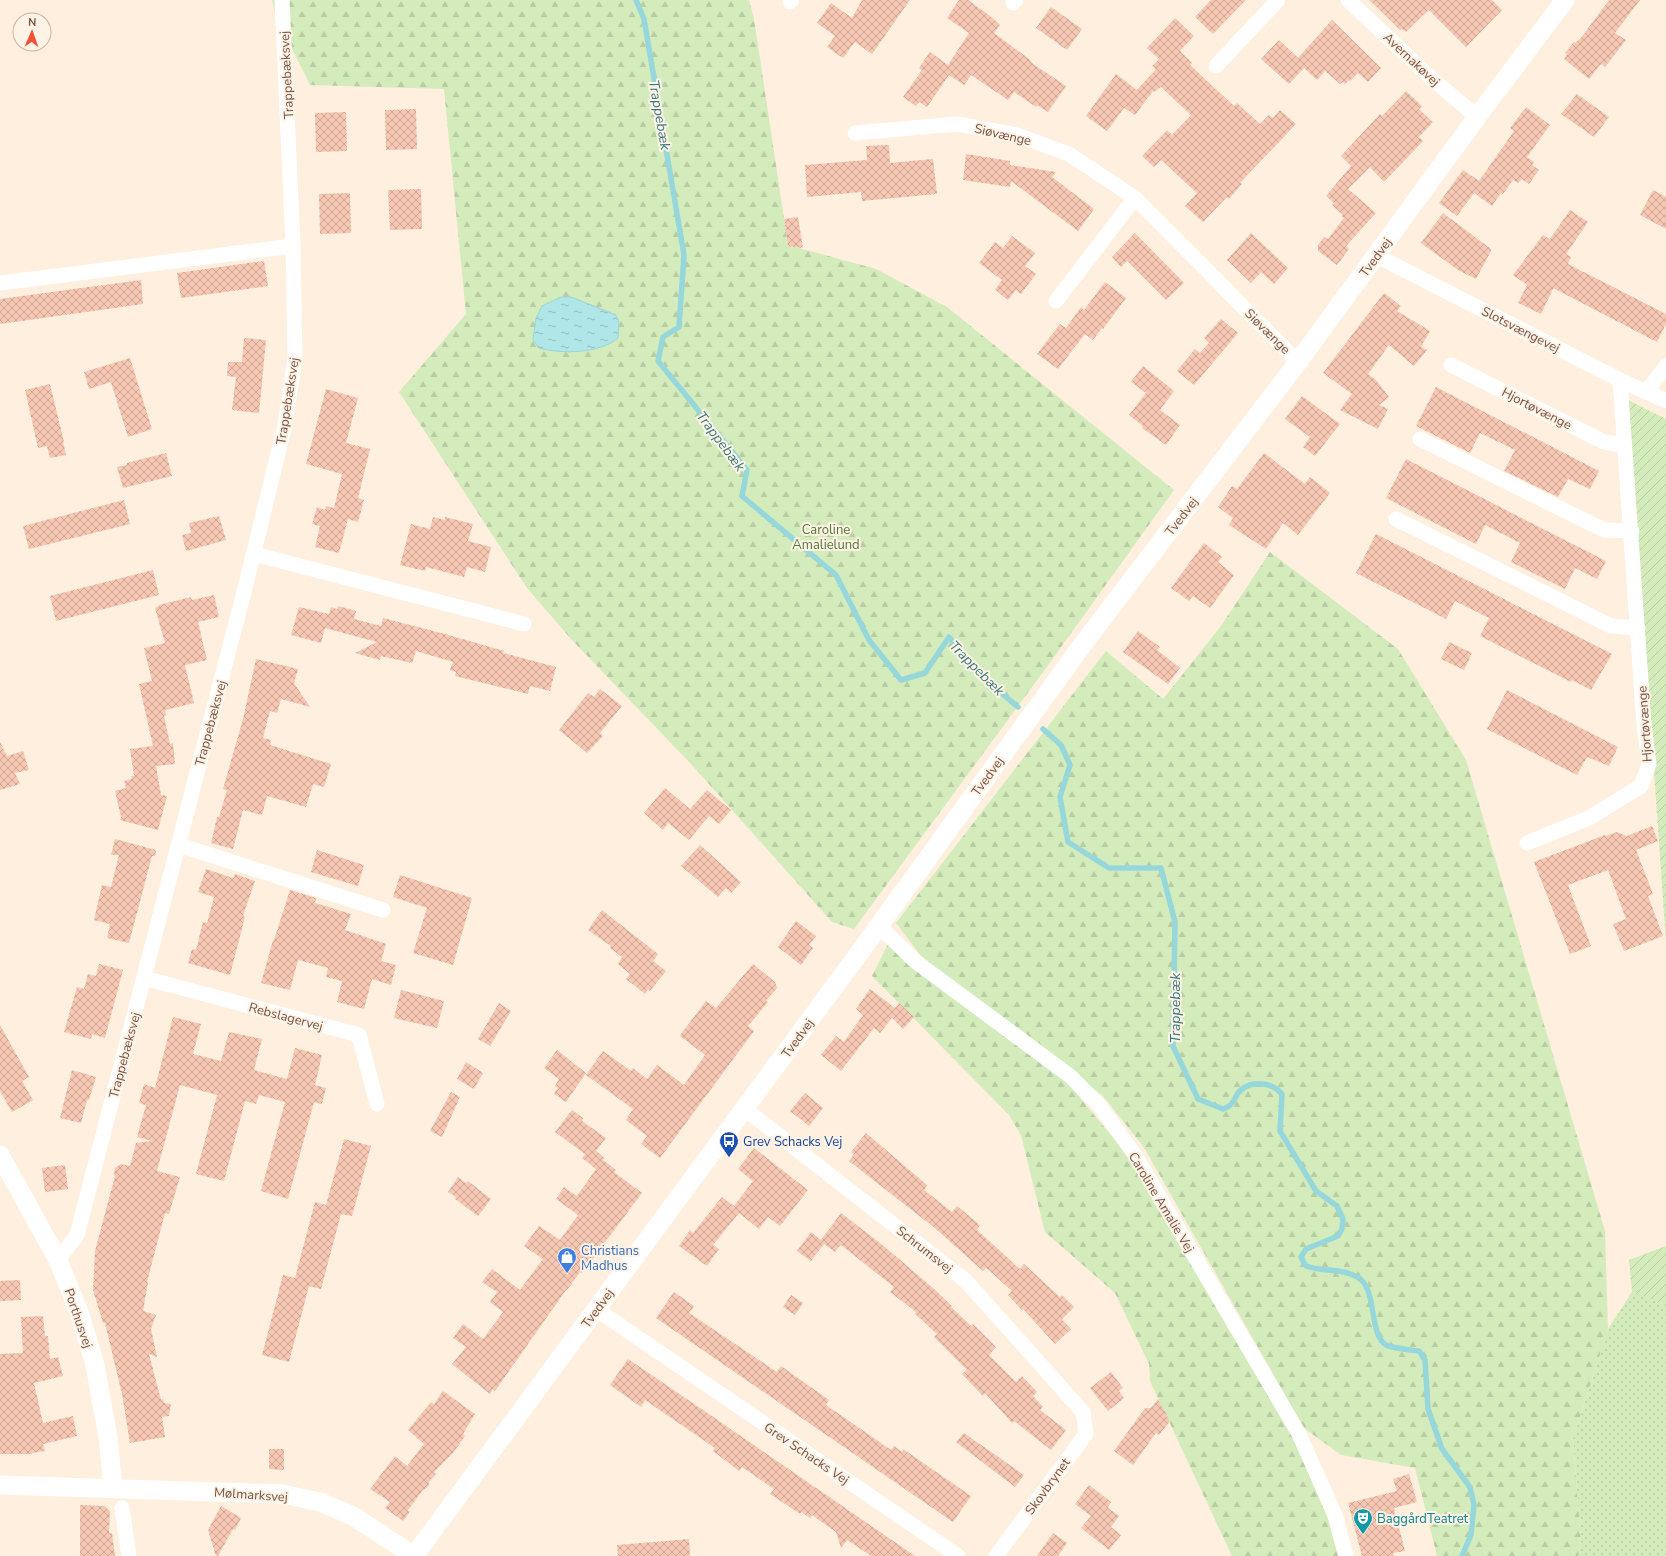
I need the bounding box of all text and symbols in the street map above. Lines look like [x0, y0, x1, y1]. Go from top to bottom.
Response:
north arrow [12, 12, 52, 52]
text: N [28, 15, 37, 30]
street label: Avernakøvej [1379, 29, 1444, 91]
street label: Trappebæksvej [276, 30, 298, 119]
water label: Trappebæk [644, 79, 675, 153]
street label: Siøvænge [973, 120, 1033, 150]
street label: Tvedvej [1355, 234, 1396, 281]
street label: Slotsvængevej [1478, 302, 1563, 357]
street label: Siøvænge [1240, 305, 1294, 359]
street label: Trappebæksvej [272, 356, 304, 446]
street label: Hjortøvænge [1498, 384, 1575, 434]
water label: Trappebæk [692, 407, 750, 476]
street label: Tvedvej [1161, 493, 1202, 540]
park label: Caroline Amalielund [792, 521, 860, 554]
water label: Trappebæk [945, 637, 1009, 701]
street label: Trappebæksvej [191, 678, 231, 768]
street label: Hjortøvænge [1633, 685, 1657, 763]
street label: Tvedvej [967, 753, 1008, 800]
water label: Trappebæk [1166, 972, 1185, 1043]
street label: Rebslagervej [247, 998, 325, 1036]
street label: Trappebæksvej [105, 1010, 145, 1100]
street label: Tvedvej [777, 1015, 818, 1062]
bus stop icon: Grev Schacks Vej [718, 1130, 740, 1158]
place label: Grev Schacks Vej [743, 1133, 842, 1151]
street label: Caroline Amalie Vej [1124, 1149, 1198, 1256]
street label: Schrumsvej [892, 1222, 956, 1278]
place label: Christians Madhus [581, 1242, 639, 1275]
shop icon: Christians Madhus [556, 1246, 578, 1274]
street label: Tvedvej [577, 1285, 618, 1332]
street label: Porthusvej [59, 1286, 97, 1351]
street label: Grev Schacks Vej [760, 1419, 853, 1489]
street label: Skovbrynet [1021, 1454, 1075, 1519]
street label: Mølmarksvej [213, 1483, 288, 1507]
theatre icon: BaggårdTeatret [1352, 1507, 1374, 1535]
place label: BaggårdTeatret [1377, 1510, 1469, 1528]

